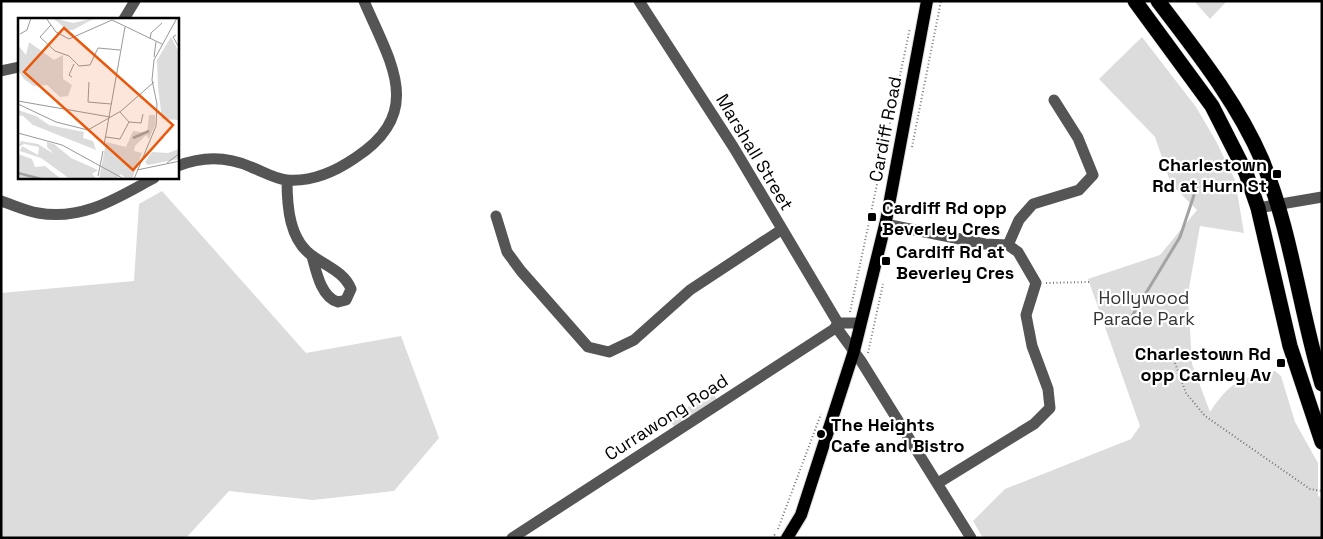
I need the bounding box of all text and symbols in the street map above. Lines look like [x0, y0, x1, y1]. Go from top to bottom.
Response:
inset map [18, 18, 179, 179]
street label: Cardiff Road [864, 74, 906, 184]
street label: Marshall Street [711, 90, 799, 214]
place label: Charlestown Rd at Hurn St [1152, 153, 1267, 197]
marker: Charlestown Rd at Hurn St [1271, 168, 1283, 180]
place label: Cardiff Rd opp Beverley Cres [882, 196, 1007, 240]
marker: Cardiff Rd opp Beverley Cres [866, 211, 878, 223]
place label: Cardiff Rd at Beverley Cres [896, 240, 1014, 284]
marker: Cardiff Rd at Beverley Cres [880, 255, 892, 267]
park label: Hollywood Parade Park [1093, 286, 1195, 330]
place label: Charlestown Rd opp Carnley Av [1135, 342, 1271, 386]
marker: Charlestown Rd opp Carnley Av [1275, 357, 1287, 369]
street label: Currawong Road [600, 368, 732, 466]
place label: The Heights Cafe and Bistro [831, 413, 964, 457]
marker: The Heights Cafe and Bistro [815, 428, 827, 440]

